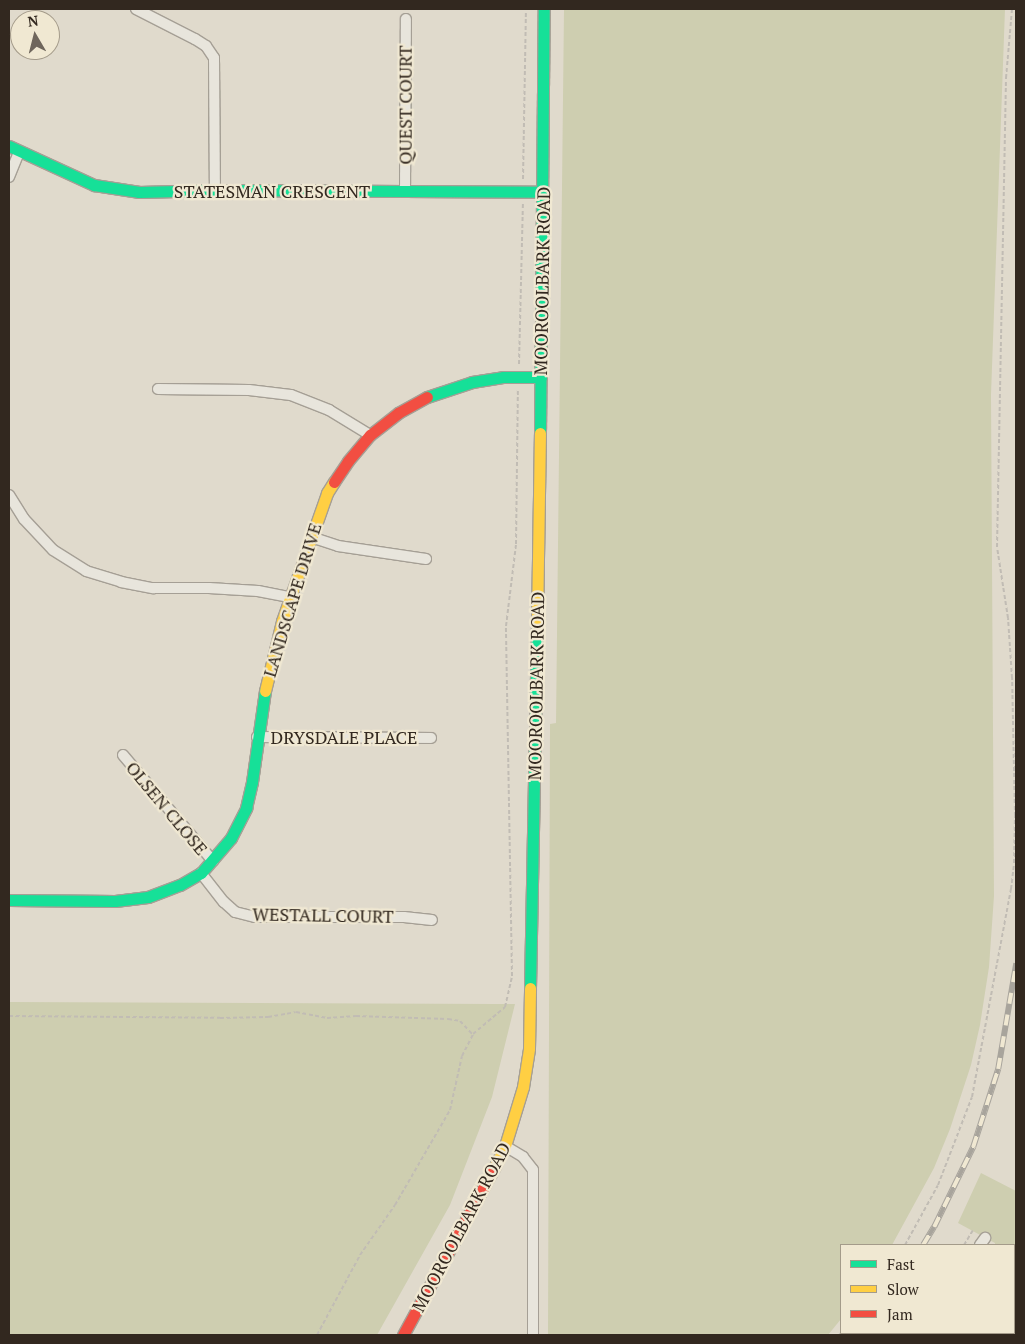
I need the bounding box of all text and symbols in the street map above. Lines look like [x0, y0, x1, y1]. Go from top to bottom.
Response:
north arrow [10, 10, 60, 60]
text: N [26, 10, 40, 31]
street label: QUEST COURT [394, 45, 416, 165]
street label: STATESMAN CRESCENT [174, 180, 370, 202]
street label: MOOROOLBARK ROAD [530, 186, 554, 376]
street label: LANDSCAPE DRIVE [258, 520, 326, 680]
street label: MOOROOLBARK ROAD [524, 591, 548, 781]
street label: DRYSDALE PLACE [270, 726, 418, 748]
street label: OLSEN CLOSE [122, 757, 212, 859]
street label: WESTALL COURT [252, 903, 394, 927]
street label: MOOROOLBARK ROAD [407, 1139, 515, 1315]
legend [840, 1244, 1015, 1334]
text: Fast [887, 1254, 915, 1274]
text: Slow [887, 1279, 919, 1299]
text: Jam [887, 1304, 913, 1324]

